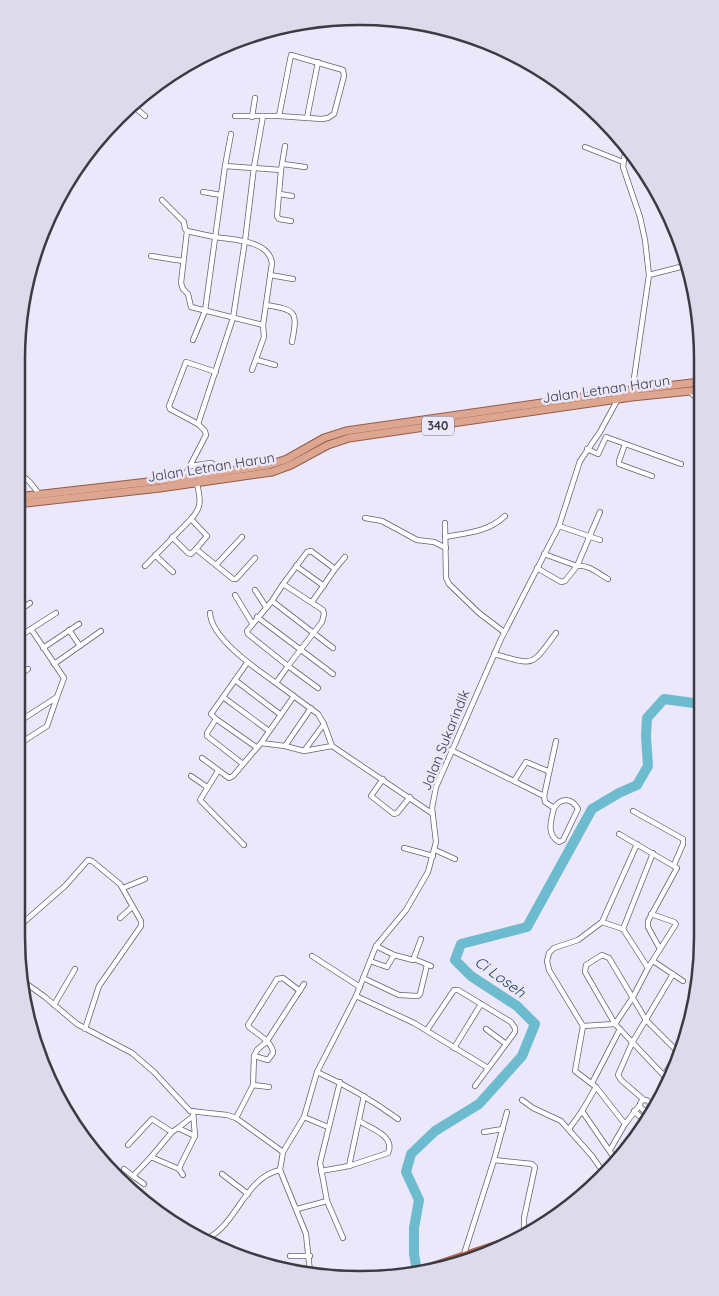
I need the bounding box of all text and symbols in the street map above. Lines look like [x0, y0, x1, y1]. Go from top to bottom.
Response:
street label: Jalan Letnan Harun [541, 371, 671, 407]
road number: 340 [422, 416, 454, 436]
street label: Jalan Letnan Harun [146, 448, 276, 486]
street label: Jalan Sukarindik [417, 687, 473, 793]
water label: Ci Loseh [471, 952, 530, 1002]

